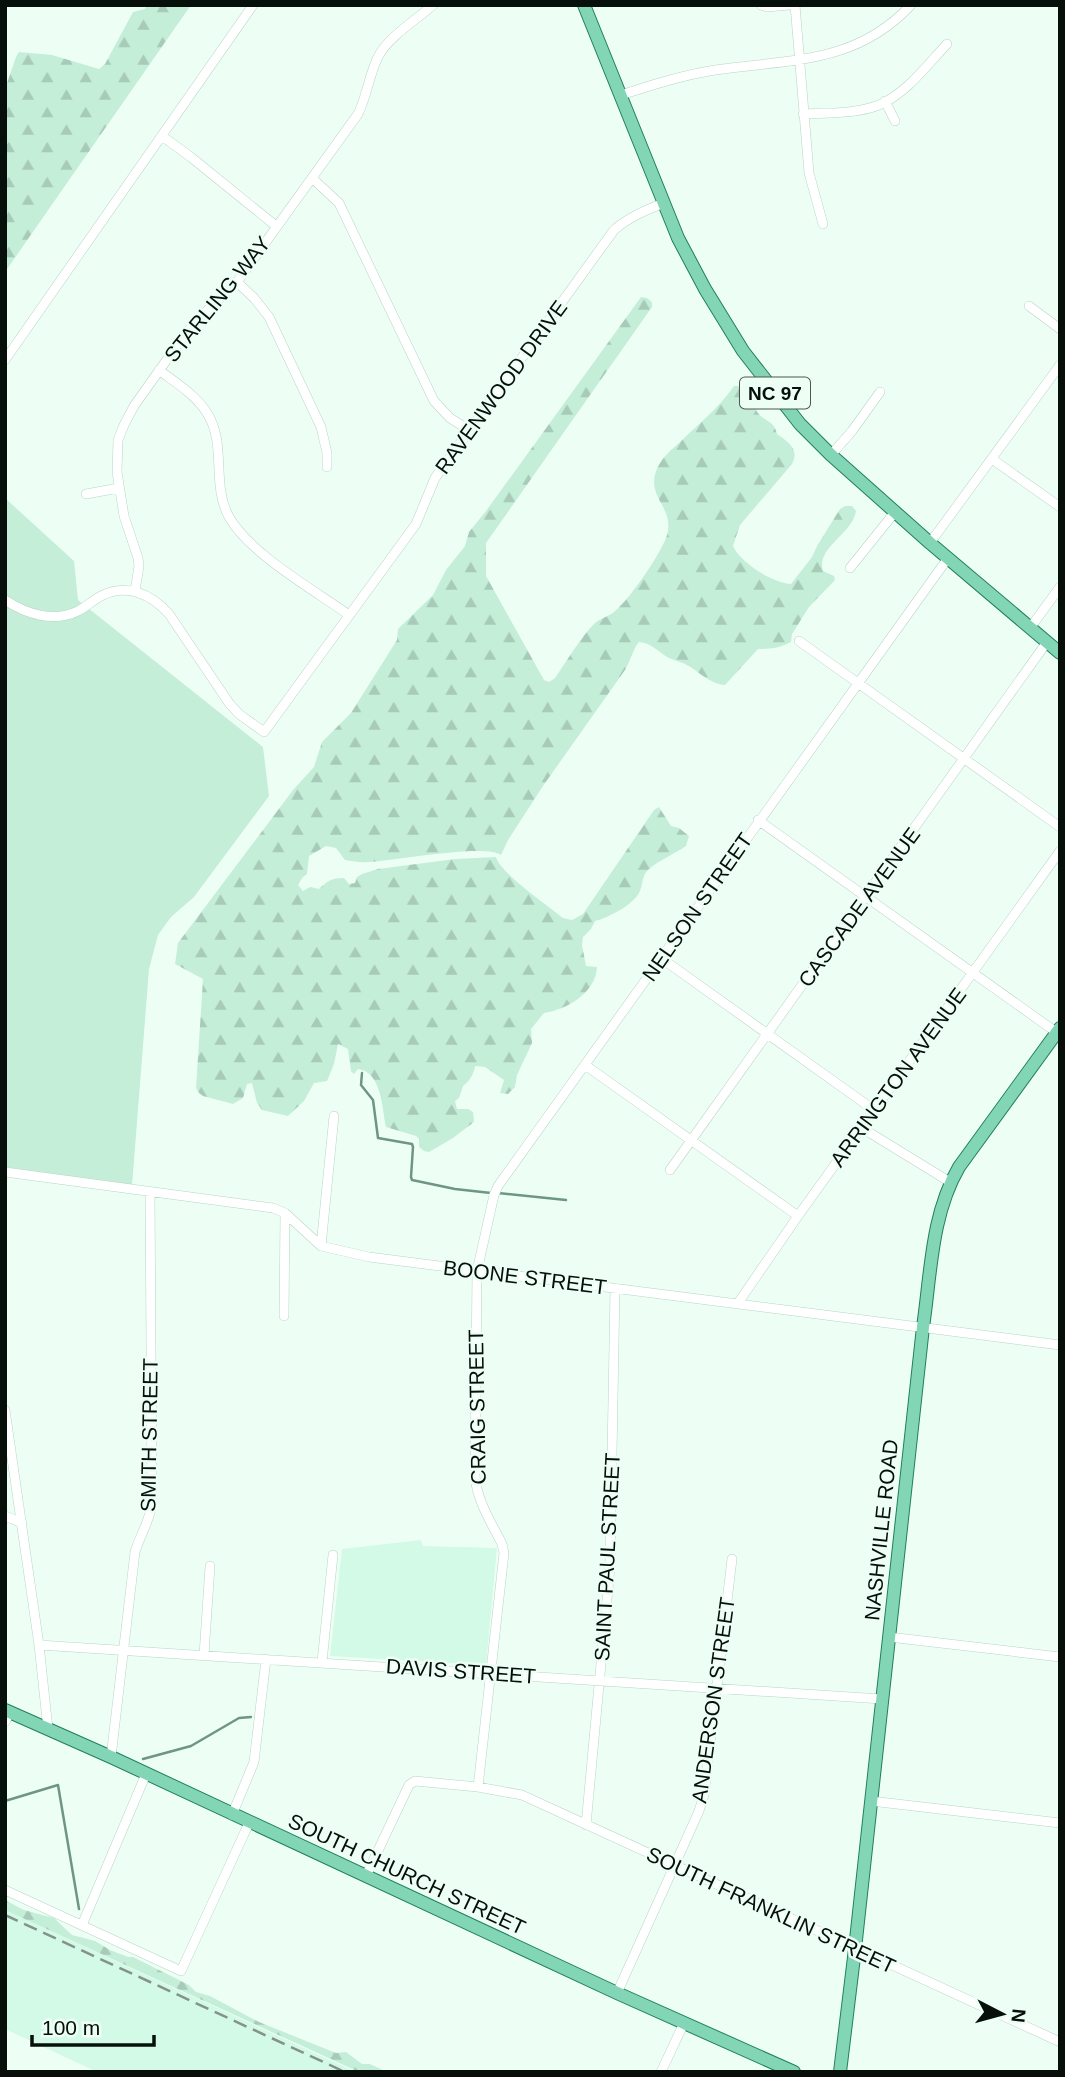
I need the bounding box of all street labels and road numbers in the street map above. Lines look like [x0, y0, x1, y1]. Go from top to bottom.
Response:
street label: STARLING WAY [159, 232, 275, 366]
street label: RAVENWOOD DRIVE [430, 296, 572, 478]
road number: NC 97 [740, 378, 810, 408]
street label: CASCADE AVENUE [794, 823, 924, 991]
street label: NELSON STREET [637, 829, 757, 985]
street label: ARRINGTON AVENUE [825, 983, 971, 1171]
street label: BOONE STREET [442, 1256, 608, 1298]
street label: CRAIG STREET [464, 1329, 490, 1485]
street label: SMITH STREET [136, 1358, 162, 1512]
street label: NASHVILLE ROAD [860, 1438, 902, 1622]
street label: SAINT PAUL STREET [590, 1452, 624, 1662]
street label: ANDERSON STREET [687, 1595, 739, 1804]
street label: DAVIS STREET [385, 1654, 537, 1688]
street label: SOUTH CHURCH STREET [285, 1809, 529, 1939]
street label: SOUTH FRANKLIN STREET [643, 1842, 899, 1978]

